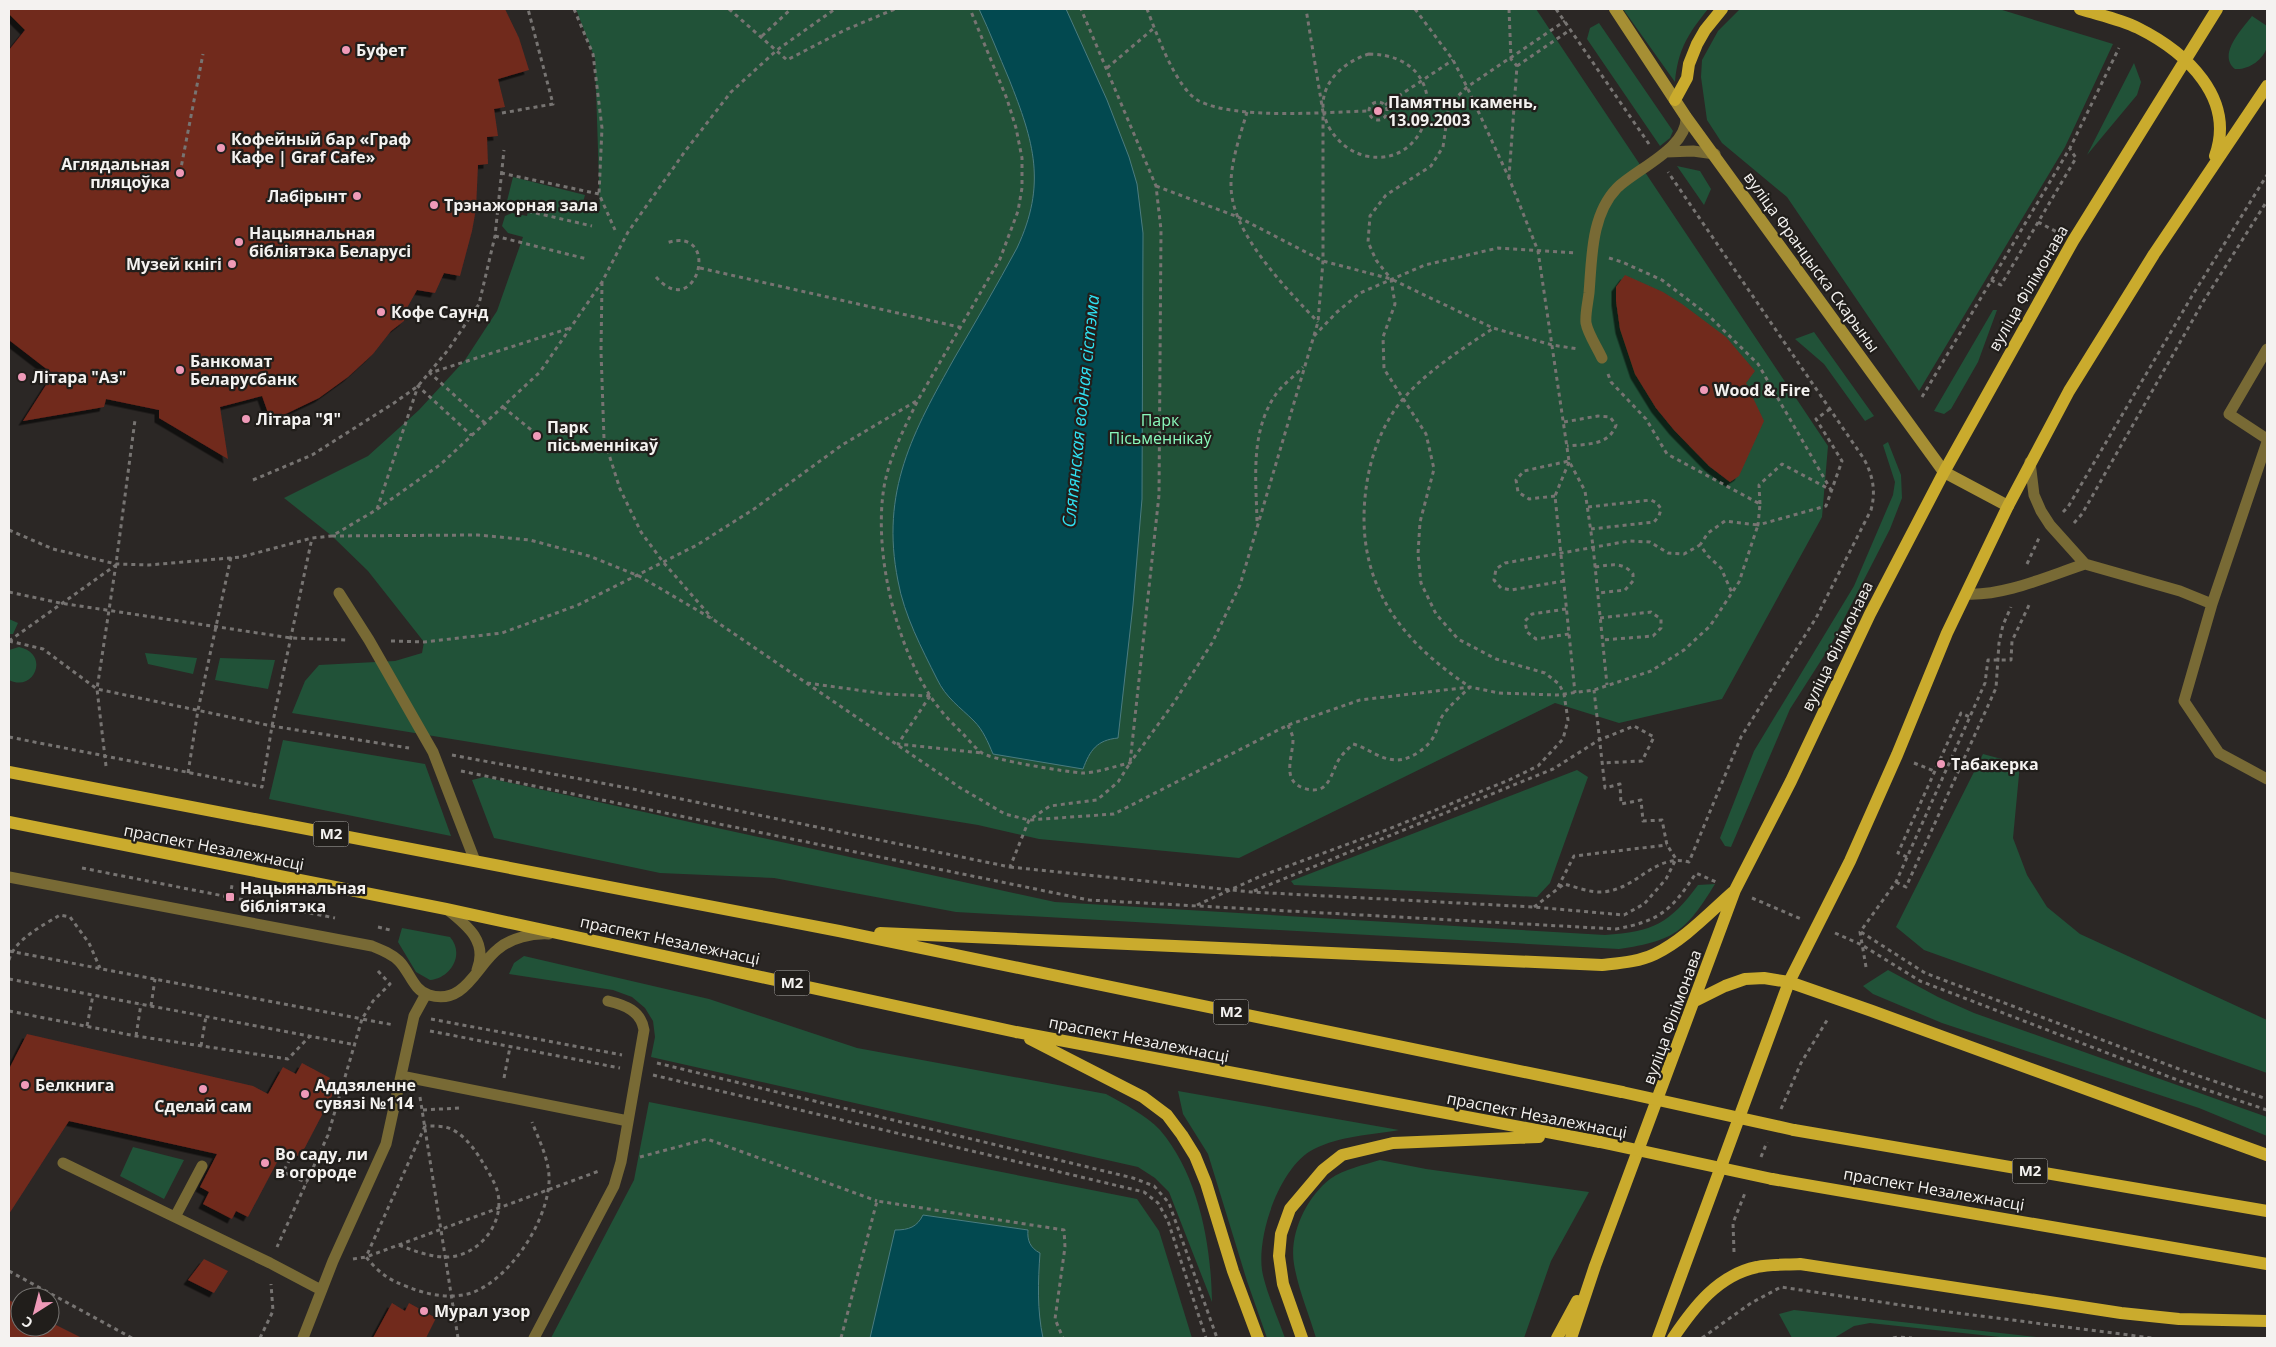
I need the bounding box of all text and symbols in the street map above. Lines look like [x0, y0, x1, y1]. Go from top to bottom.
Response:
place label: Буфет [356, 39, 407, 61]
marker: Буфет [340, 44, 352, 56]
place label: Памятны камень, 13.09.2003 [1388, 91, 1537, 131]
marker: Памятны камень, 13.09.2003 [1372, 105, 1384, 117]
place label: Кофейный бар «Граф Кафе | Graf Cafe» [231, 128, 411, 168]
marker: Кофейный бар «Граф Кафе | Graf Cafe» [215, 142, 227, 154]
place label: Аглядальная пляцоўка [61, 153, 170, 193]
marker: Аглядальная пляцоўка [174, 167, 186, 179]
street label: вуліца Францыска Скарыны [1739, 167, 1885, 357]
place label: Лабірынт [267, 185, 347, 207]
marker: Лабірынт [351, 190, 363, 202]
place label: Трэнажорная зала [444, 194, 598, 216]
marker: Трэнажорная зала [428, 199, 440, 211]
street label: вуліца Філімонава [1983, 221, 2073, 355]
place label: Нацыянальная бібліятэка Беларусі [249, 222, 411, 262]
marker: Нацыянальная бібліятэка Беларусі [233, 236, 245, 248]
place label: Музей кнігі [126, 253, 222, 275]
marker: Музей кнігі [226, 258, 238, 270]
water label: Сляпянская водная сістэма [1056, 293, 1104, 528]
place label: Кофе Саунд [391, 301, 489, 323]
marker: Кофе Саунд [375, 306, 387, 318]
place label: Банкомат Беларусбанк [190, 350, 297, 390]
marker: Банкомат Беларусбанк [174, 364, 186, 376]
place label: Літара "Аз" [32, 366, 126, 388]
marker: Літара "Аз" [16, 371, 28, 383]
place label: Wood & Fire [1714, 379, 1810, 401]
marker: Wood & Fire [1698, 384, 1710, 396]
place label: Літара "Я" [256, 408, 341, 430]
park label: Парк Пісьменнікаў [1109, 409, 1212, 449]
marker: Літара "Я" [240, 413, 252, 425]
place label: Парк пісьменнікаў [547, 416, 659, 456]
marker: Парк пісьменнікаў [531, 430, 543, 442]
street label: вуліца Філімонава [1796, 577, 1878, 715]
place label: Табакерка [1951, 753, 2039, 775]
marker: Табакерка [1935, 758, 1947, 770]
street label: праспект Незалежнасці [122, 819, 306, 875]
road number: М2 [314, 822, 348, 846]
place label: Нацыянальная бібліятэка [240, 877, 366, 917]
marker: Нацыянальная бібліятэка [224, 891, 236, 903]
street label: праспект Незалежнасці [578, 910, 762, 970]
street label: вуліца Філімонава [1637, 947, 1707, 1087]
road number: М2 [774, 970, 810, 996]
road number: М2 [1214, 1000, 1248, 1024]
street label: праспект Незалежнасці [1047, 1011, 1231, 1067]
place label: Белкнига [35, 1074, 114, 1096]
place label: Аддзяленне сувязі №114 [315, 1074, 416, 1114]
marker: Белкнига [19, 1079, 31, 1091]
marker: Сделай сам [197, 1083, 209, 1095]
street label: праспект Незалежнасці [1445, 1087, 1629, 1143]
marker: Аддзяленне сувязі №114 [299, 1088, 311, 1100]
place label: Сделай сам [154, 1095, 252, 1117]
place label: Во саду, ли в огороде [275, 1143, 368, 1183]
marker: Во саду, ли в огороде [259, 1157, 271, 1169]
road number: М2 [2012, 1158, 2048, 1184]
street label: праспект Незалежнасці [1842, 1162, 2026, 1216]
north arrow [10, 1287, 60, 1337]
place label: Мурал узор [434, 1300, 530, 1322]
marker: Мурал узор [418, 1305, 430, 1317]
text: С [18, 1313, 36, 1333]

